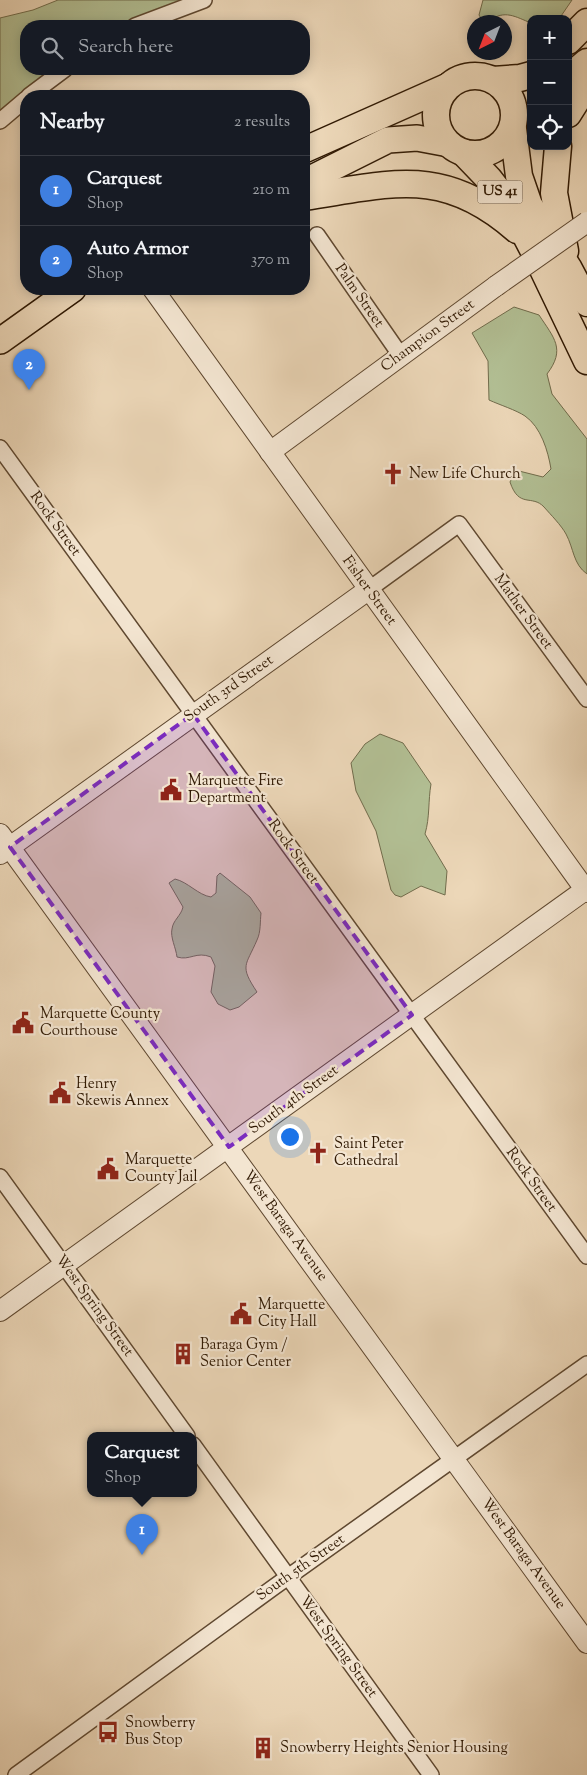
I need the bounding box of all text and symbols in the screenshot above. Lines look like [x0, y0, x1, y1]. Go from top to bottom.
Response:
north arrow [467, 15, 512, 60]
map controls [527, 15, 572, 150]
button: + [527, 15, 572, 60]
search box [20, 20, 310, 75]
icon: search [38, 34, 66, 62]
text: Search here [78, 34, 173, 61]
button: − [527, 60, 572, 105]
button: locate [527, 105, 572, 150]
text: Nearby [40, 108, 105, 138]
text: 2 results [234, 111, 290, 134]
text: Carquest [87, 166, 162, 193]
text: 1 [53, 179, 59, 202]
text: 210 m [252, 179, 290, 202]
road number: US 41 [478, 180, 522, 203]
text: Shop [87, 193, 123, 216]
text: Auto Armor [87, 236, 189, 263]
text: 2 [52, 249, 60, 272]
text: 370 m [251, 249, 290, 272]
street label: Palm Street [329, 260, 389, 332]
text: Shop [87, 263, 123, 286]
street label: Champion Street [377, 295, 479, 377]
pin: 2 [13, 349, 45, 390]
church icon: New Life Church [380, 461, 406, 487]
place label: New Life Church [409, 464, 521, 485]
street label: Rock Street [24, 487, 86, 561]
street label: Fisher Street [337, 552, 401, 630]
street label: Mather Street [488, 570, 558, 654]
street label: South 3rd Street [180, 650, 278, 728]
place label: Marquette Fire Department [188, 771, 283, 809]
public building icon: Marquette Fire Department [158, 777, 184, 803]
street label: Rock Street [262, 815, 324, 889]
place label: Marquette County Courthouse [40, 1004, 161, 1042]
public building icon: Marquette County Courthouse [10, 1010, 36, 1036]
street label: South 4th Street [245, 1060, 343, 1140]
place label: Henry Skewis Annex [76, 1074, 169, 1112]
public building icon: Henry Skewis Annex [47, 1080, 73, 1106]
your location [277, 1124, 303, 1150]
place label: Saint Peter Cathedral [334, 1134, 404, 1172]
church icon: Saint Peter Cathedral [305, 1140, 331, 1166]
street label: Rock Street [500, 1143, 562, 1217]
place label: Marquette County Jail [125, 1150, 198, 1188]
public building icon: Marquette County Jail [95, 1156, 121, 1182]
street label: West Baraga Avenue [238, 1166, 332, 1286]
street label: West Spring Street [50, 1251, 138, 1361]
place label: Marquette City Hall [258, 1295, 325, 1333]
public building icon: Marquette City Hall [228, 1301, 254, 1327]
place label: Baraga Gym / Senior Center [200, 1335, 292, 1373]
building icon: Baraga Gym / Senior Center [170, 1341, 196, 1367]
popup [87, 1432, 197, 1497]
text: Carquest [105, 1440, 179, 1467]
text: Shop [105, 1467, 141, 1490]
street label: West Baraga Avenue [476, 1494, 570, 1614]
pin: 1 [126, 1514, 158, 1555]
street label: South 5th Street [252, 1530, 350, 1606]
street label: West Spring Street [294, 1592, 382, 1702]
place label: Snowberry Bus Stop [125, 1713, 196, 1751]
bus stop icon: Snowberry Bus Stop [95, 1719, 121, 1745]
building icon: Snowberry Heights Senior Housing [250, 1735, 276, 1761]
place label: Snowberry Heights Senior Housing [280, 1738, 508, 1759]

